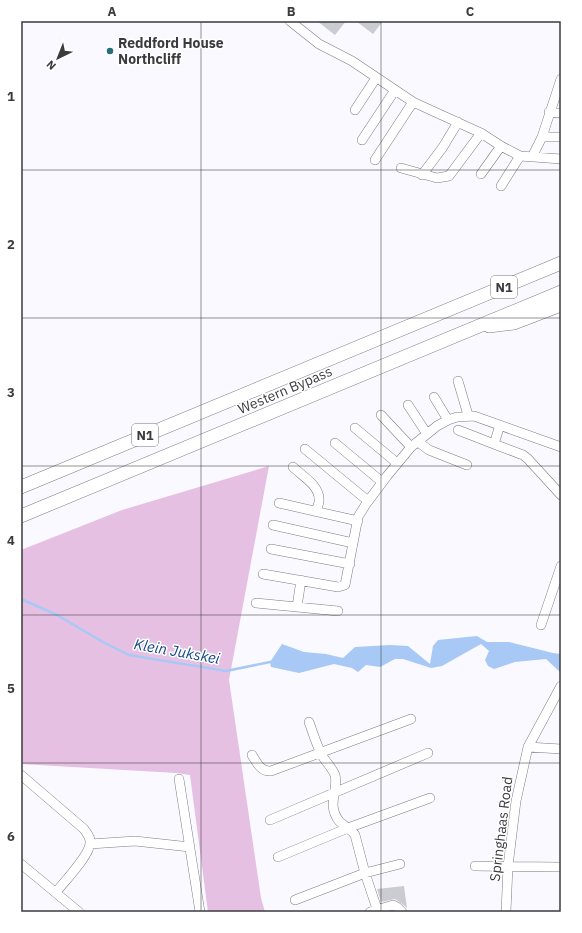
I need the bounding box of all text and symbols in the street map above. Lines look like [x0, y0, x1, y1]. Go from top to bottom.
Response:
text: A [108, 3, 117, 20]
text: B [287, 3, 296, 20]
text: C [466, 3, 475, 20]
place label: Reddford House Northcliff [118, 34, 224, 68]
north arrow [38, 38, 78, 78]
marker: Reddford House Northcliff [105, 46, 115, 56]
text: N [43, 57, 59, 73]
text: 1 [7, 88, 15, 105]
text: 2 [7, 236, 15, 253]
road number: N1 [491, 276, 517, 298]
street label: Western Bypass [235, 362, 335, 418]
text: 3 [7, 384, 15, 401]
road number: N1 [132, 424, 158, 446]
text: 4 [7, 532, 15, 549]
water label: Klein Jukskei [133, 634, 221, 668]
text: 5 [7, 680, 15, 697]
street label: Springhaas Road [486, 776, 516, 882]
text: 6 [7, 828, 15, 845]

